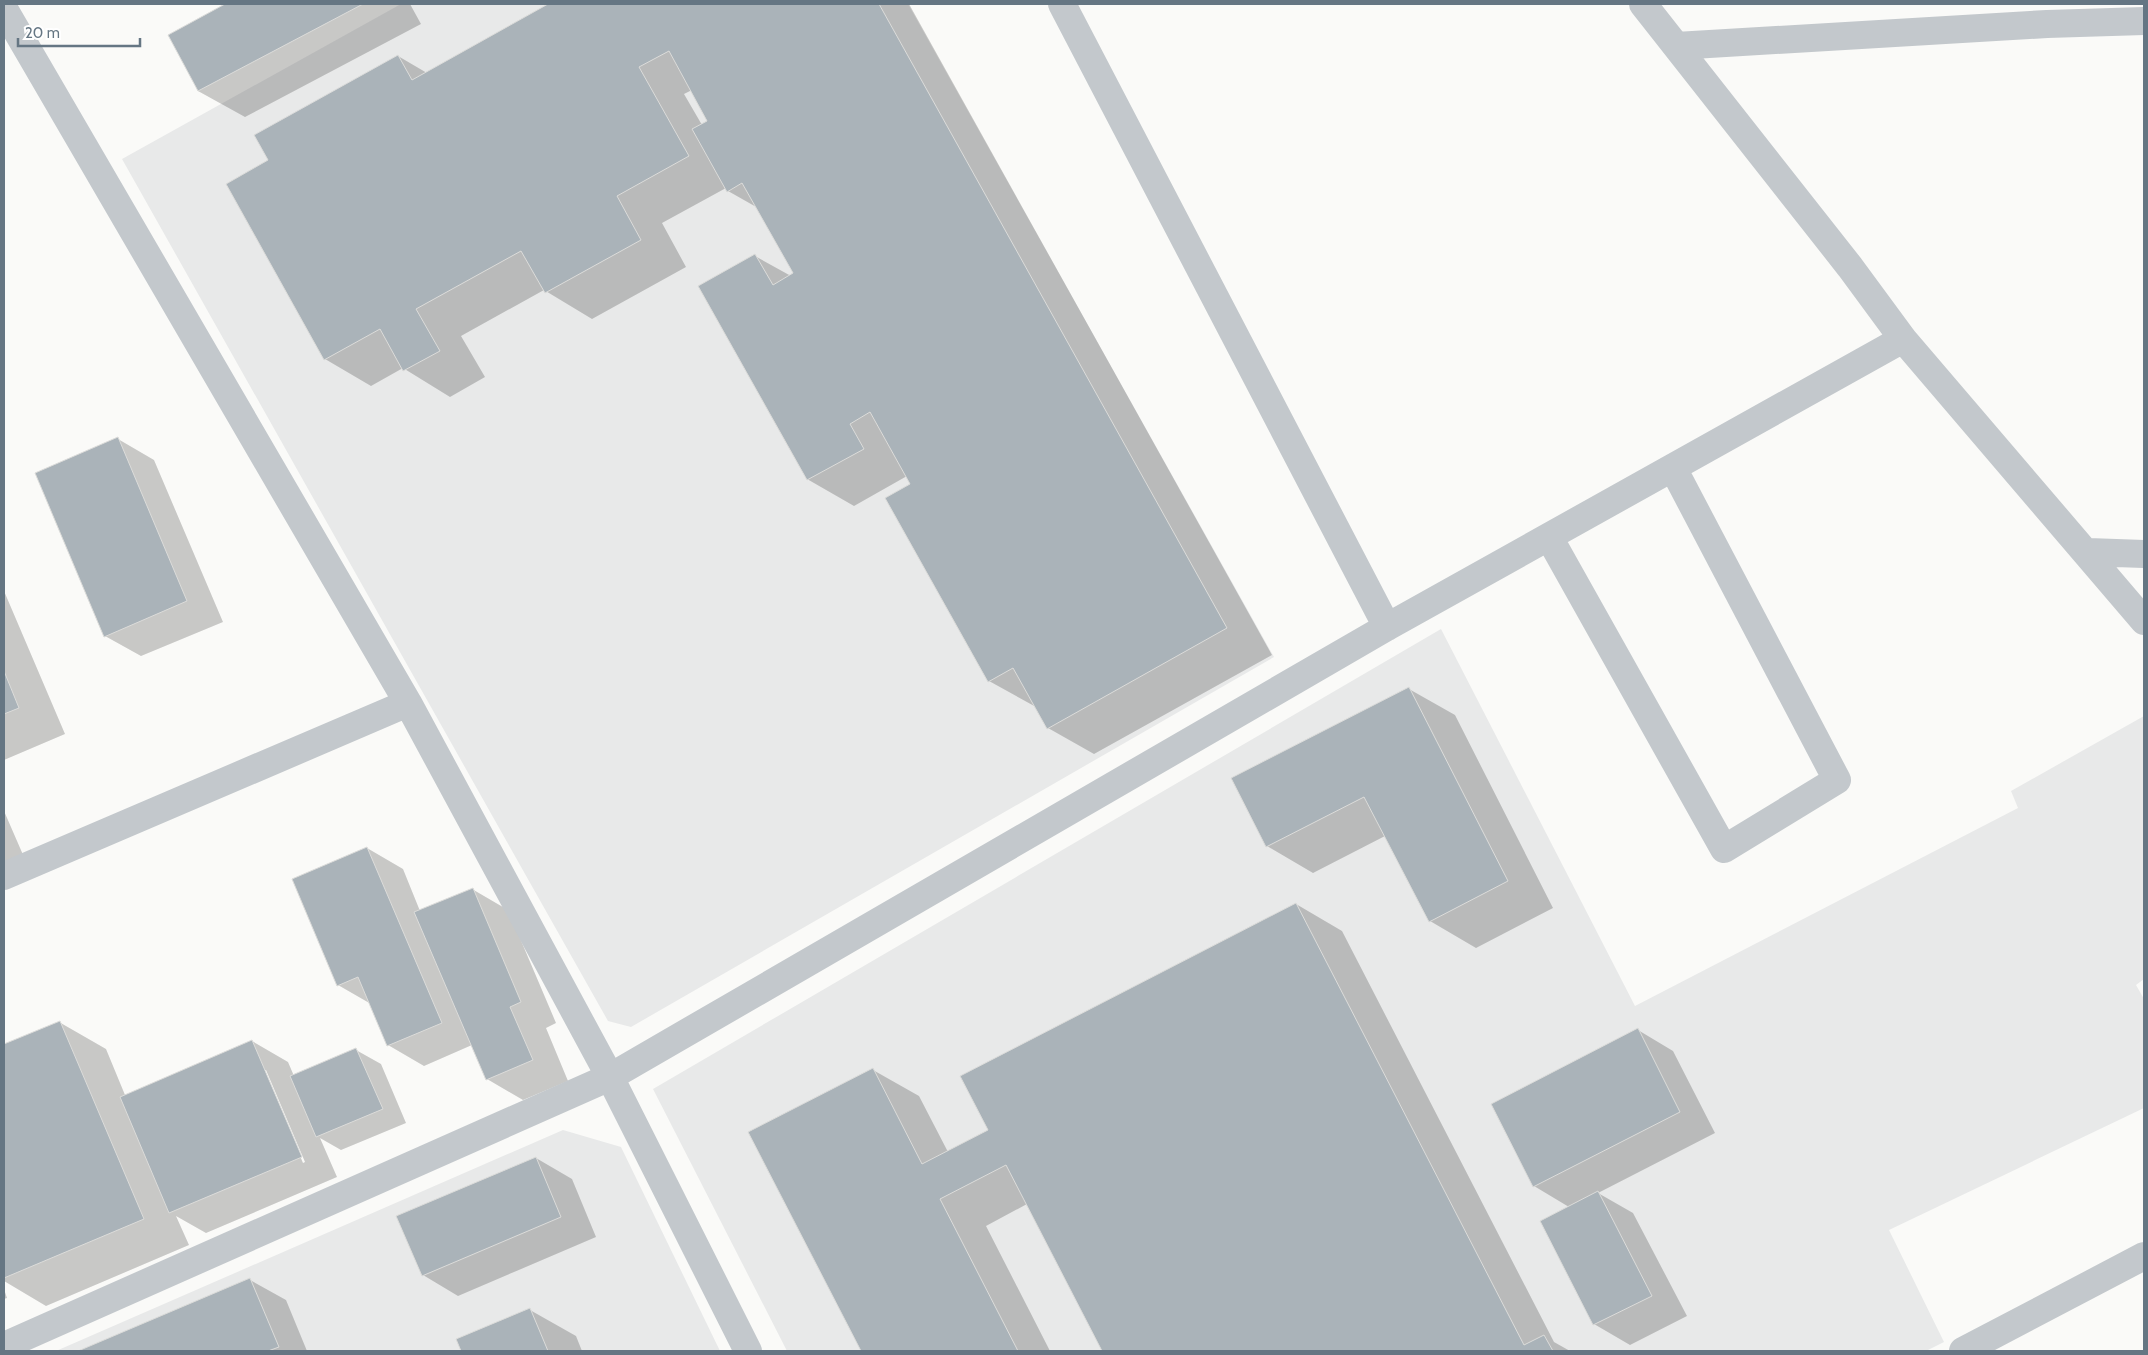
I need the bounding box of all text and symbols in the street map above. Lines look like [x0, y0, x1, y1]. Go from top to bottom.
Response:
scale bar [18, 15, 140, 47]
text: 20 m [25, 24, 60, 42]

